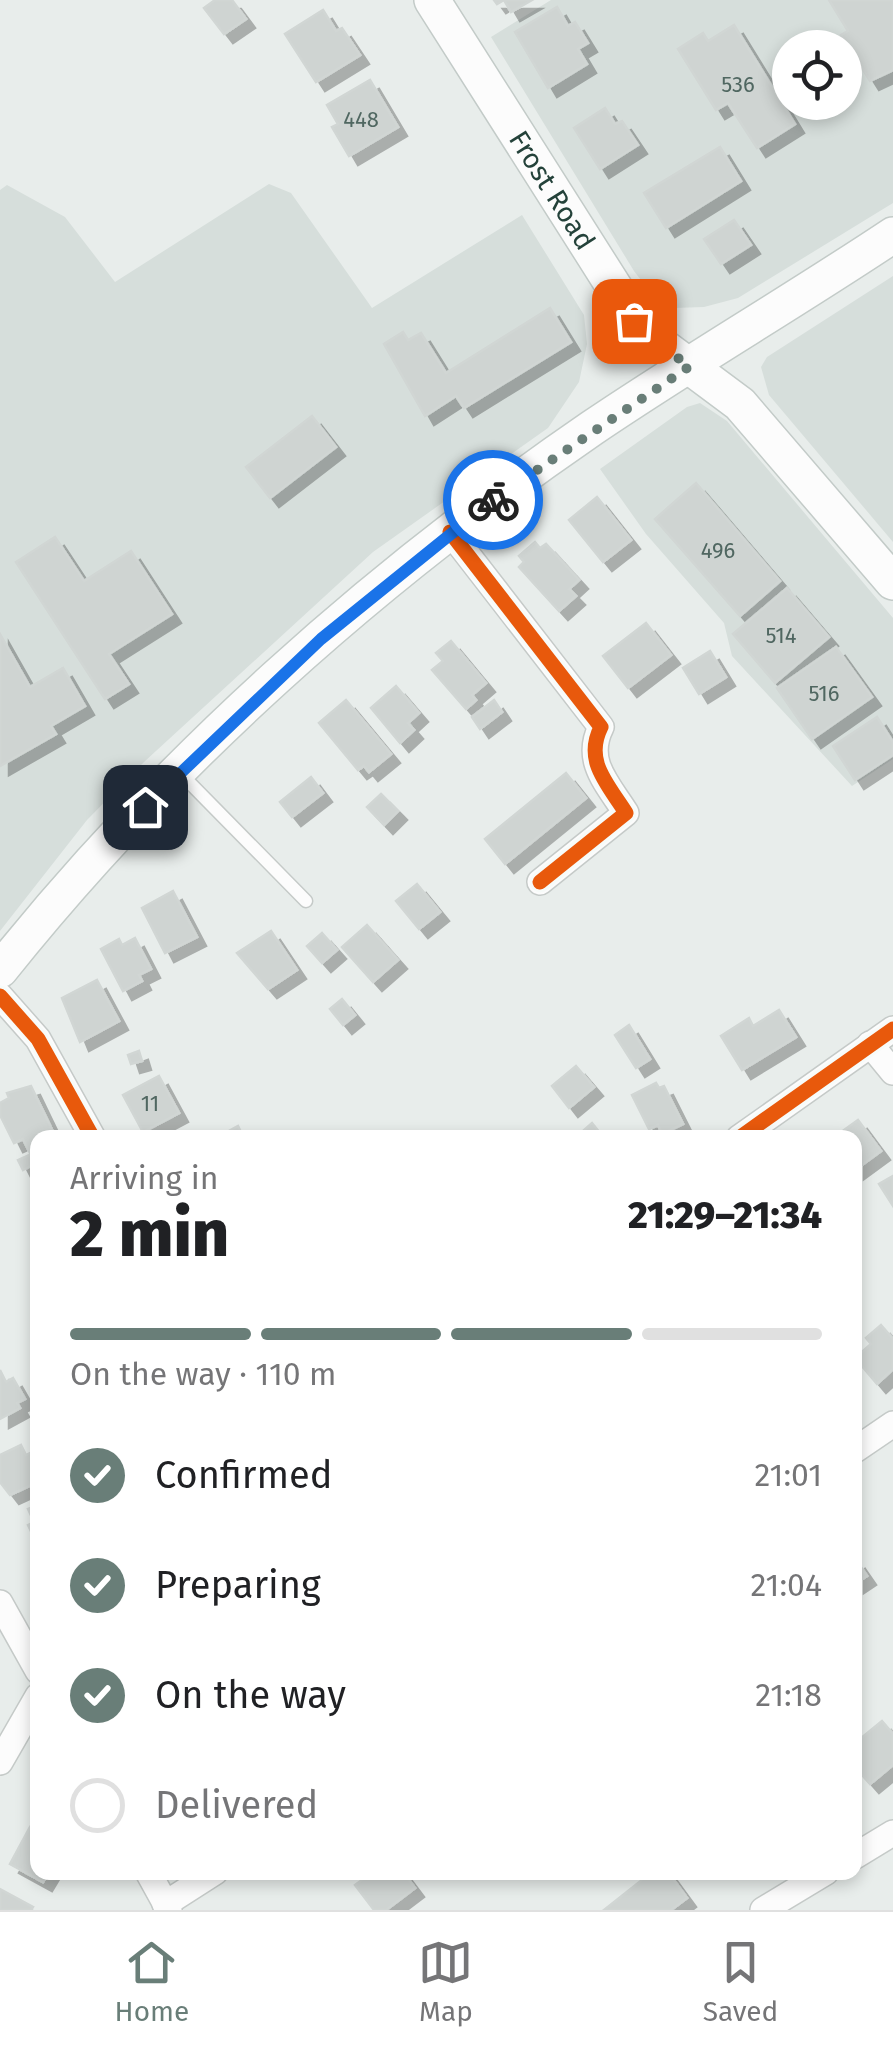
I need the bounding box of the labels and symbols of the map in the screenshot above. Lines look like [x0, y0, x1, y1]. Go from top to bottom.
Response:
house number: 536 [721, 71, 755, 98]
house number: 448 [343, 106, 379, 133]
street label: Frost Road [503, 124, 602, 256]
pin [592, 279, 677, 364]
courier [443, 450, 543, 550]
house number: 496 [701, 537, 735, 564]
house number: 514 [765, 622, 797, 649]
house number: 516 [808, 680, 840, 707]
pin [103, 765, 188, 850]
house number: 11 [141, 1090, 159, 1117]

